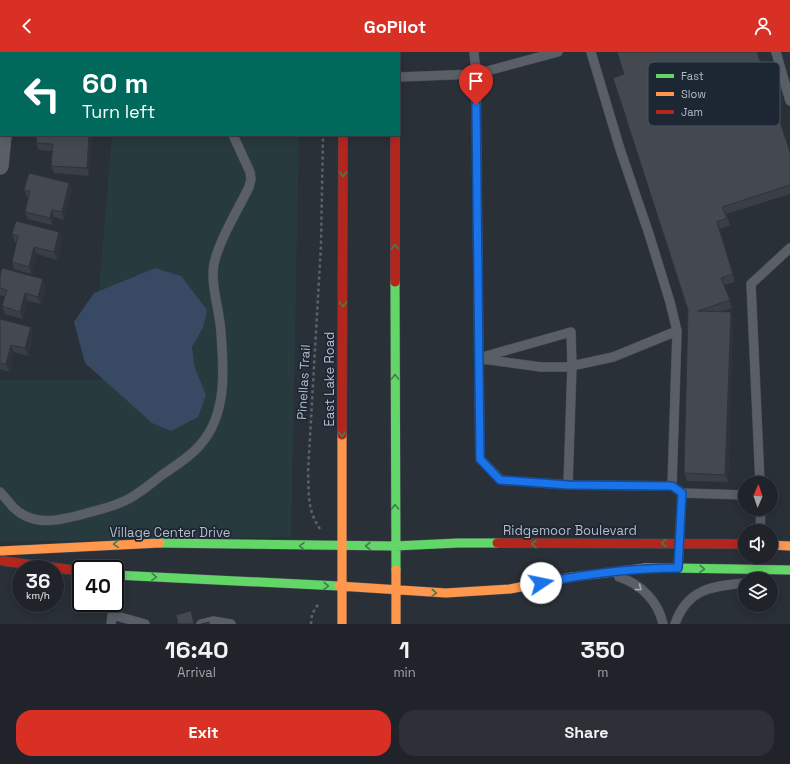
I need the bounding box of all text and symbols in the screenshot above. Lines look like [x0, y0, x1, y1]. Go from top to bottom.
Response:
icon: back [16, 15, 38, 37]
text: GoPilot [364, 15, 426, 38]
icon: person [752, 15, 774, 37]
legend [648, 62, 780, 126]
pin [459, 64, 493, 105]
text: 60 m [82, 65, 148, 101]
icon: left [16, 68, 68, 120]
text: Fast [681, 69, 704, 83]
icon: arrive [465, 70, 487, 92]
text: Slow [681, 87, 706, 101]
text: Turn left [82, 100, 155, 123]
text: Jam [681, 105, 703, 119]
one-way arrow [339, 171, 347, 177]
one-way arrow [391, 244, 399, 250]
one-way arrow [339, 301, 347, 307]
street label: East Lake Road [321, 332, 338, 426]
street label: Pinellas Trail [293, 344, 314, 420]
one-way arrow [391, 374, 399, 380]
one-way arrow [338, 431, 346, 437]
north arrow [738, 476, 778, 516]
map controls [738, 476, 778, 612]
one-way arrow [391, 504, 399, 510]
street label: Ridgemoor Boulevard [503, 522, 637, 539]
street label: Village Center Drive [110, 524, 230, 541]
button: sound [738, 524, 778, 564]
one-way arrow [661, 539, 667, 547]
one-way arrow [113, 540, 119, 549]
one-way arrow [531, 540, 537, 548]
one-way arrow [299, 542, 305, 550]
one-way arrow [365, 542, 371, 550]
speed limit sign: 40 [72, 560, 124, 612]
position arrow [520, 562, 562, 604]
one-way arrow [699, 565, 705, 573]
text: 36 [26, 568, 50, 594]
one-way arrow [151, 572, 157, 581]
button: layers [738, 572, 778, 612]
one-way arrow [323, 581, 329, 590]
one-way arrow [635, 583, 642, 590]
one-way arrow [431, 588, 437, 597]
text: km/h [26, 589, 50, 602]
text: 16:40 [165, 634, 229, 665]
text: 1 [399, 634, 410, 665]
text: 350 [581, 634, 625, 665]
text: Arrival [177, 664, 216, 681]
text: min [393, 664, 416, 681]
text: m [597, 664, 608, 681]
button: Exit [16, 710, 391, 756]
button: Share [399, 710, 774, 756]

